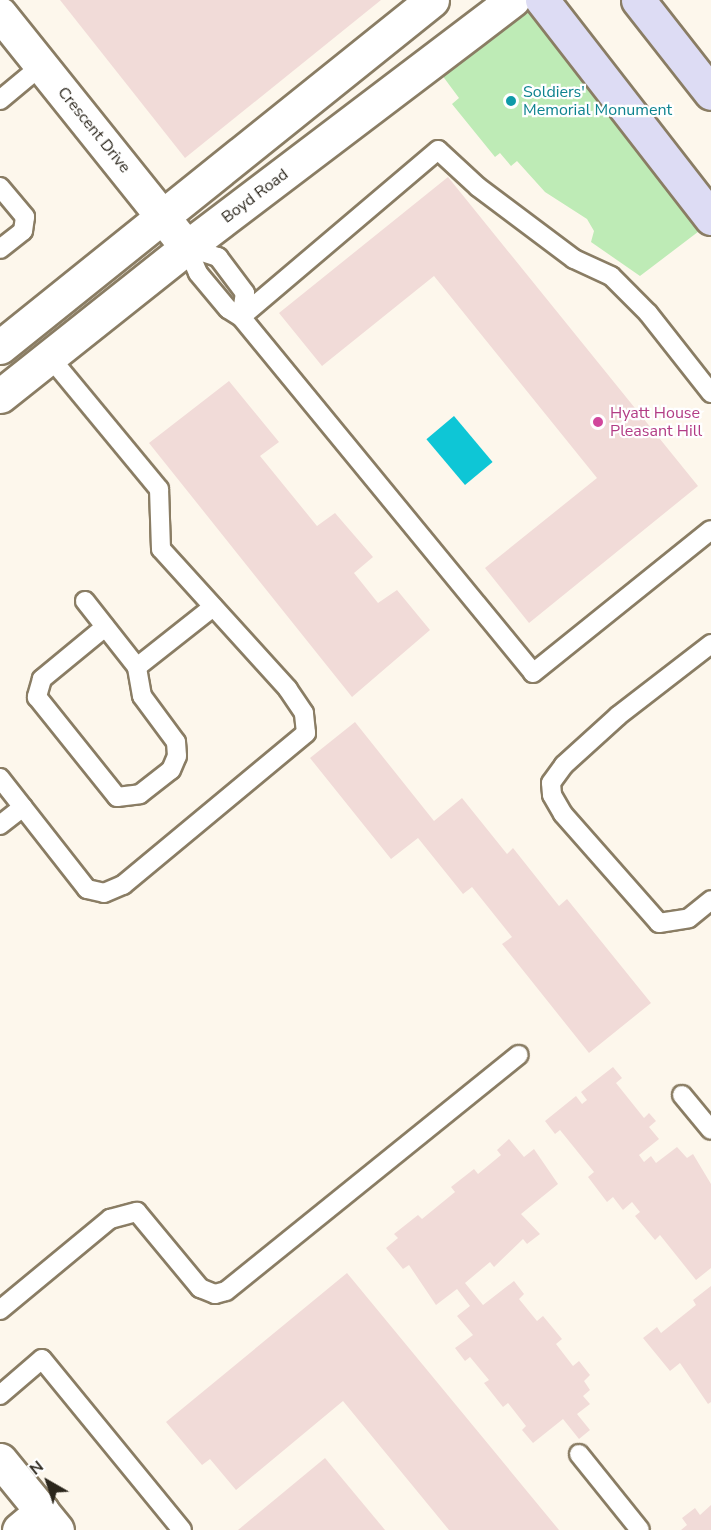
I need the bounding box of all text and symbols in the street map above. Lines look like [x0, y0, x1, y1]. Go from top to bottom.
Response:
place label: Soldiers' Memorial Monument [523, 82, 672, 120]
street label: Crescent Drive [53, 83, 135, 177]
marker: Soldiers' Memorial Monument [504, 94, 518, 108]
street label: Boyd Road [218, 165, 292, 227]
place label: Hyatt House Pleasant Hill [610, 403, 702, 441]
marker: Hyatt House Pleasant Hill [591, 415, 605, 429]
north arrow [18, 1452, 78, 1512]
text: N [25, 1456, 48, 1480]

